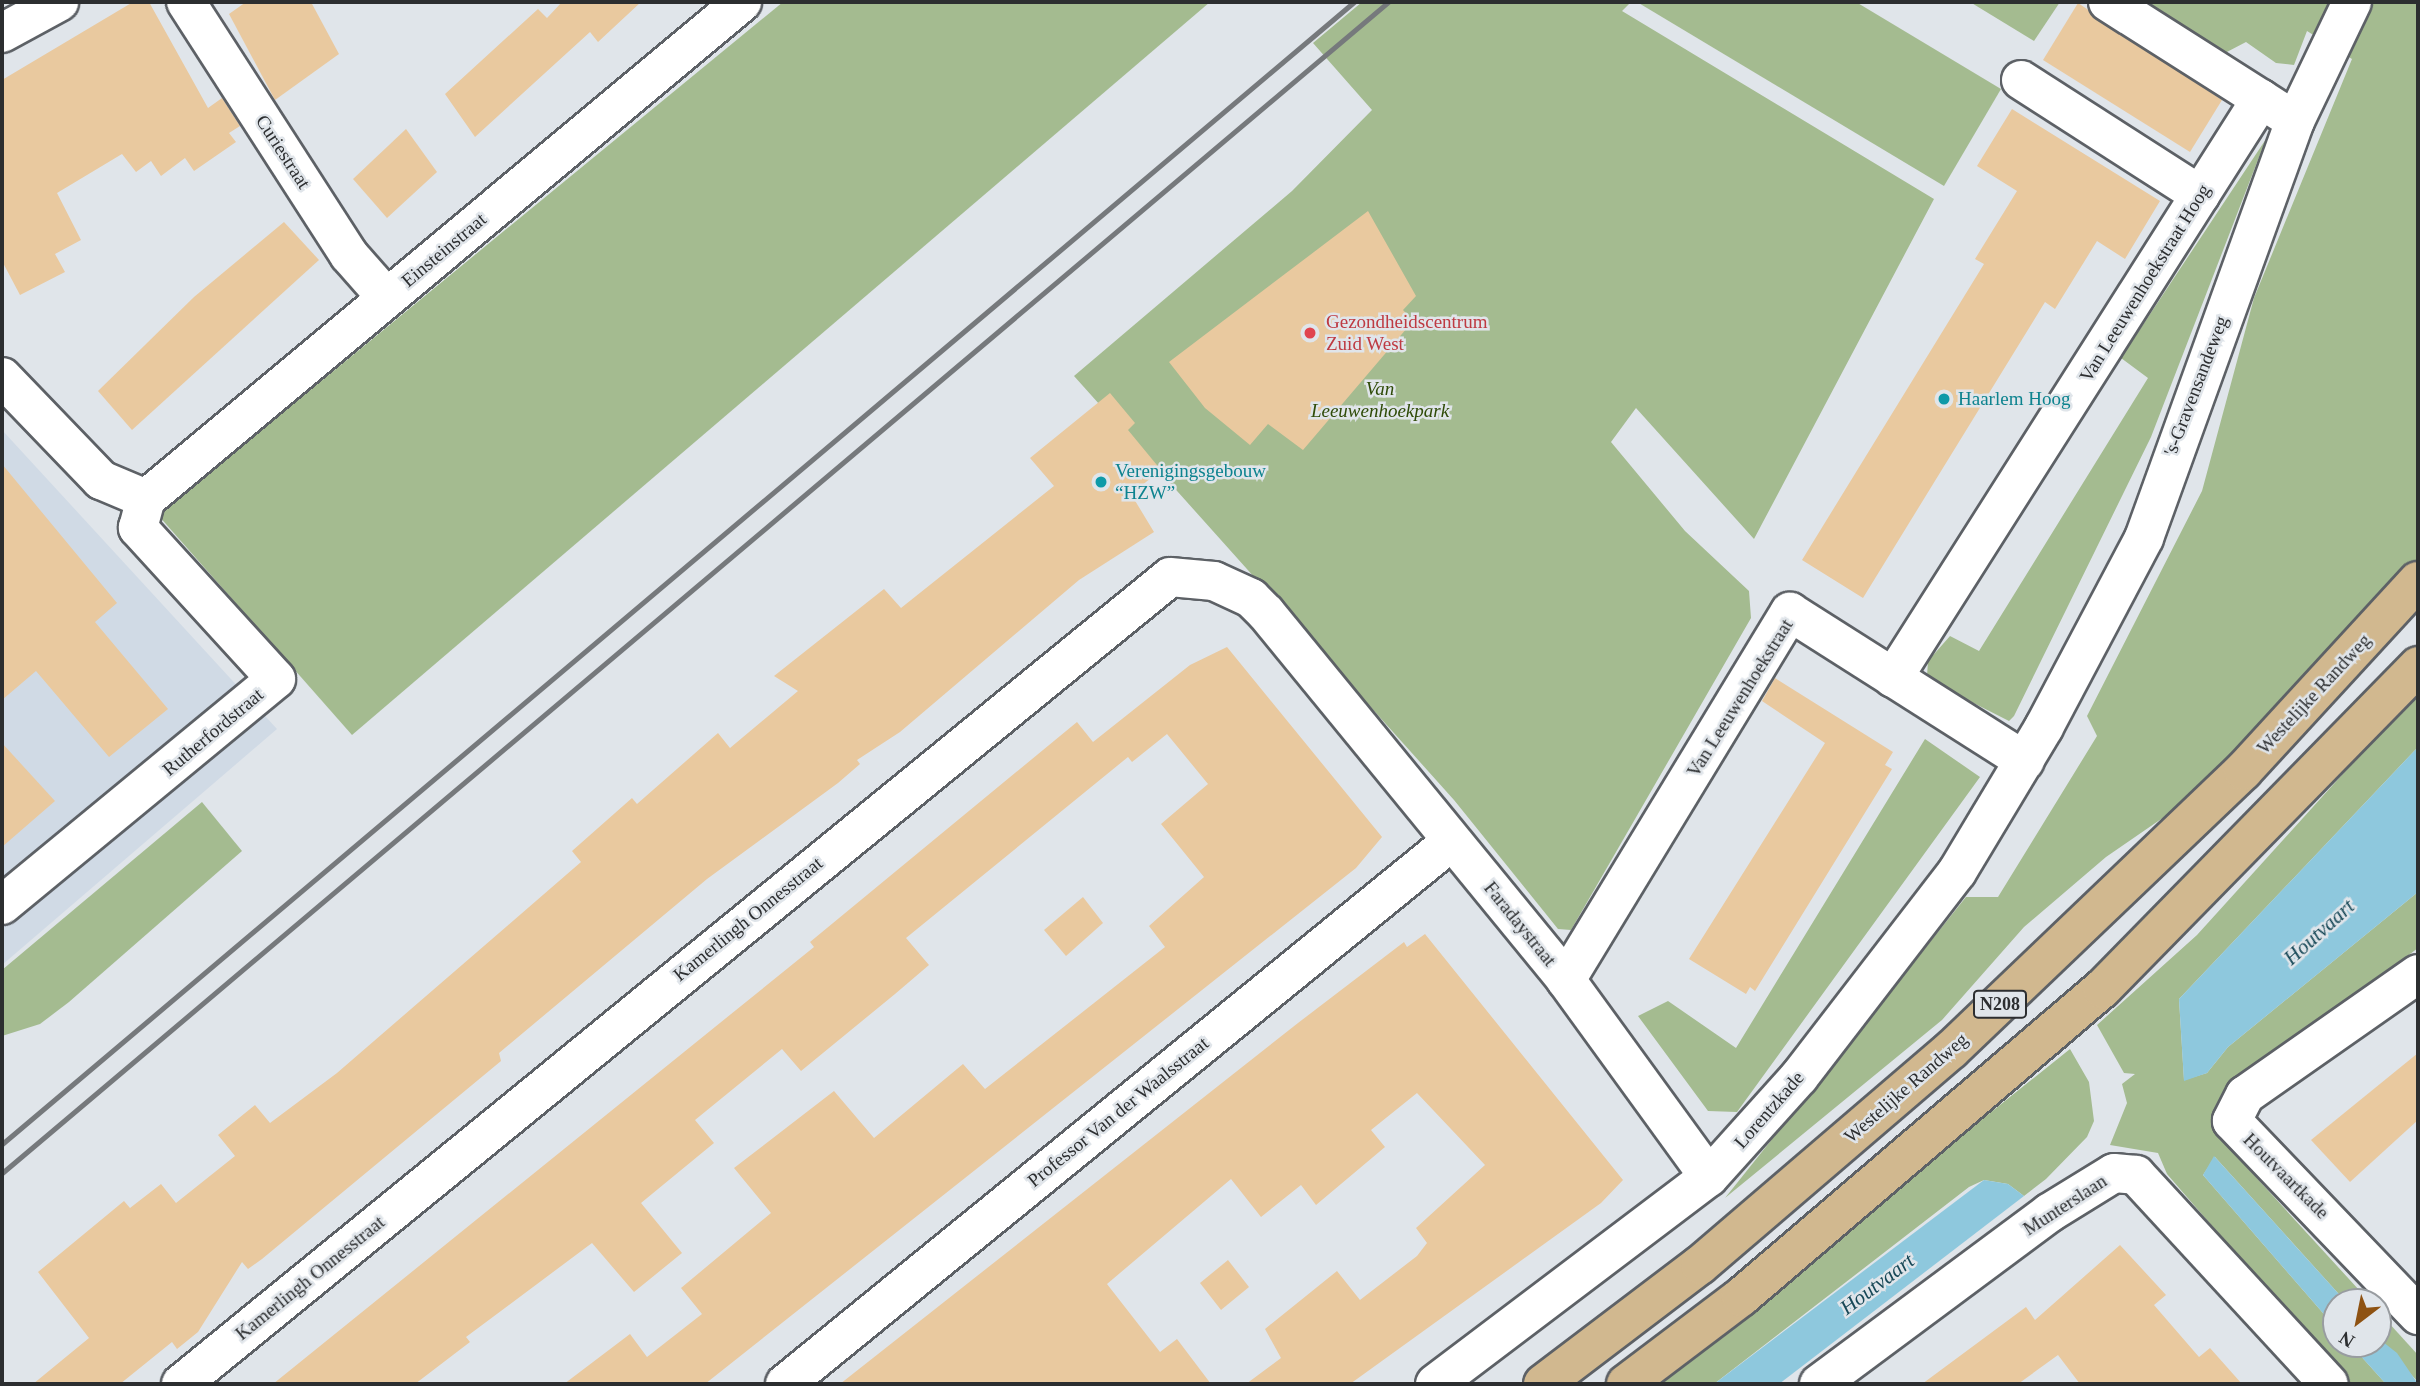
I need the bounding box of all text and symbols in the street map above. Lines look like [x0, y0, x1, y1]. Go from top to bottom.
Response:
street label: Curiestraat [251, 111, 315, 193]
street label: Van Leeuwenhoekstraat Hoog [2075, 180, 2215, 386]
street label: Einsteinstraat [397, 208, 491, 292]
place label: Gezondheidscentrum Zuid West [1326, 311, 1487, 355]
street label: 's-Gravensandeweg [2159, 313, 2233, 459]
marker: Gezondheidscentrum Zuid West [1300, 323, 1320, 343]
park label: Van Leeuwenhoekpark [1311, 378, 1449, 422]
place label: Haarlem Hoog [1958, 388, 2070, 410]
marker: Haarlem Hoog [1936, 391, 1952, 407]
place label: Verenigingsgebouw “HZW” [1115, 460, 1266, 504]
marker: Verenigingsgebouw “HZW” [1093, 474, 1109, 490]
street label: Van Leeuwenhoekstraat [1682, 615, 1798, 781]
street label: Westelijke Randweg [2252, 629, 2376, 759]
street label: Rutherfordstraat [158, 683, 268, 781]
street label: Kamerlingh Onnesstraat [669, 852, 827, 986]
street label: Faradaystraat [1479, 877, 1561, 971]
water label: Houtvaart [2278, 894, 2360, 970]
road number: N208 [1972, 989, 2028, 1018]
street label: Westelijke Randweg [1840, 1028, 1972, 1148]
street label: Professor Van der Waalsstraat [1023, 1032, 1213, 1192]
street label: Lorentzkade [1729, 1067, 1809, 1153]
street label: Houtvaartkade [2238, 1128, 2334, 1224]
street label: Munterslaan [2019, 1170, 2111, 1240]
street label: Kamerlingh Onnesstraat [231, 1211, 389, 1345]
water label: Houtvaart [1835, 1248, 1919, 1320]
north arrow [2322, 1288, 2392, 1358]
text: N [2335, 1327, 2358, 1352]

